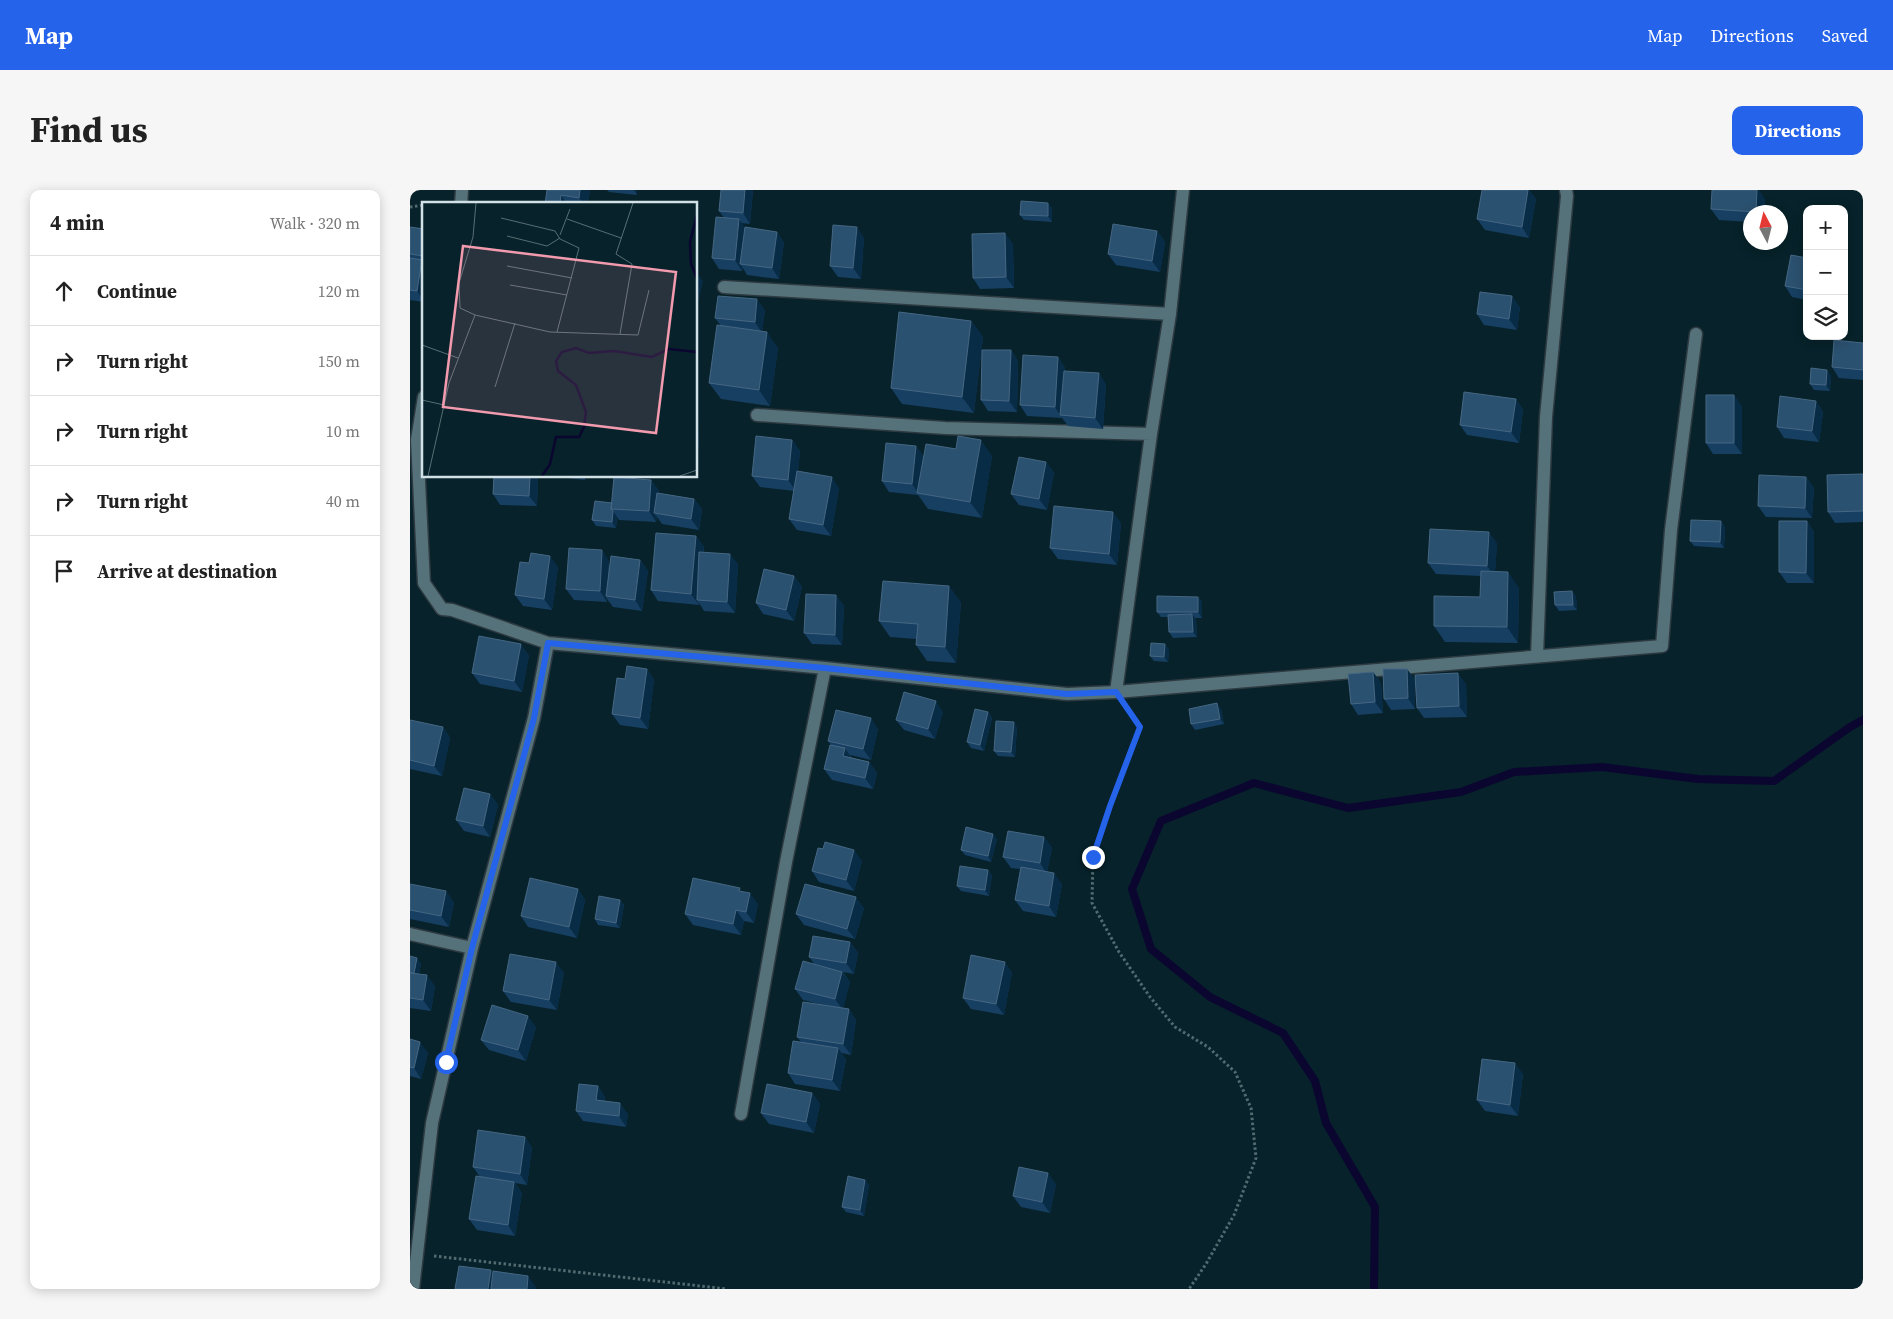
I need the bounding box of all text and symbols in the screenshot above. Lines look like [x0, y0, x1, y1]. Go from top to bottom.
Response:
text: Map [25, 19, 73, 52]
text: Map [1647, 23, 1683, 48]
text: Directions [1711, 23, 1794, 48]
text: Saved [1822, 23, 1868, 48]
text: Find us [30, 106, 148, 154]
button: Directions [1732, 106, 1863, 155]
inset map [422, 202, 698, 478]
north arrow [1743, 205, 1788, 250]
map controls [1803, 205, 1848, 340]
button: + [1803, 205, 1848, 250]
text: 4 min [50, 208, 105, 237]
text: Walk · 320 m [270, 212, 360, 234]
button: − [1803, 250, 1848, 295]
icon: ahead [50, 277, 78, 305]
text: Continue [97, 278, 177, 304]
text: 120 m [318, 280, 360, 302]
button: layers [1803, 295, 1848, 340]
icon: right [50, 347, 78, 375]
text: Turn right [97, 348, 188, 374]
text: 150 m [318, 350, 360, 372]
icon: right [50, 417, 78, 445]
text: Turn right [97, 418, 188, 444]
text: 10 m [326, 420, 360, 442]
icon: right [50, 487, 78, 515]
text: Turn right [97, 488, 188, 514]
text: 40 m [326, 490, 360, 512]
icon: arrive [50, 557, 78, 585]
text: Arrive at destination [97, 558, 277, 584]
route end [1082, 846, 1105, 869]
route start [435, 1051, 458, 1074]

